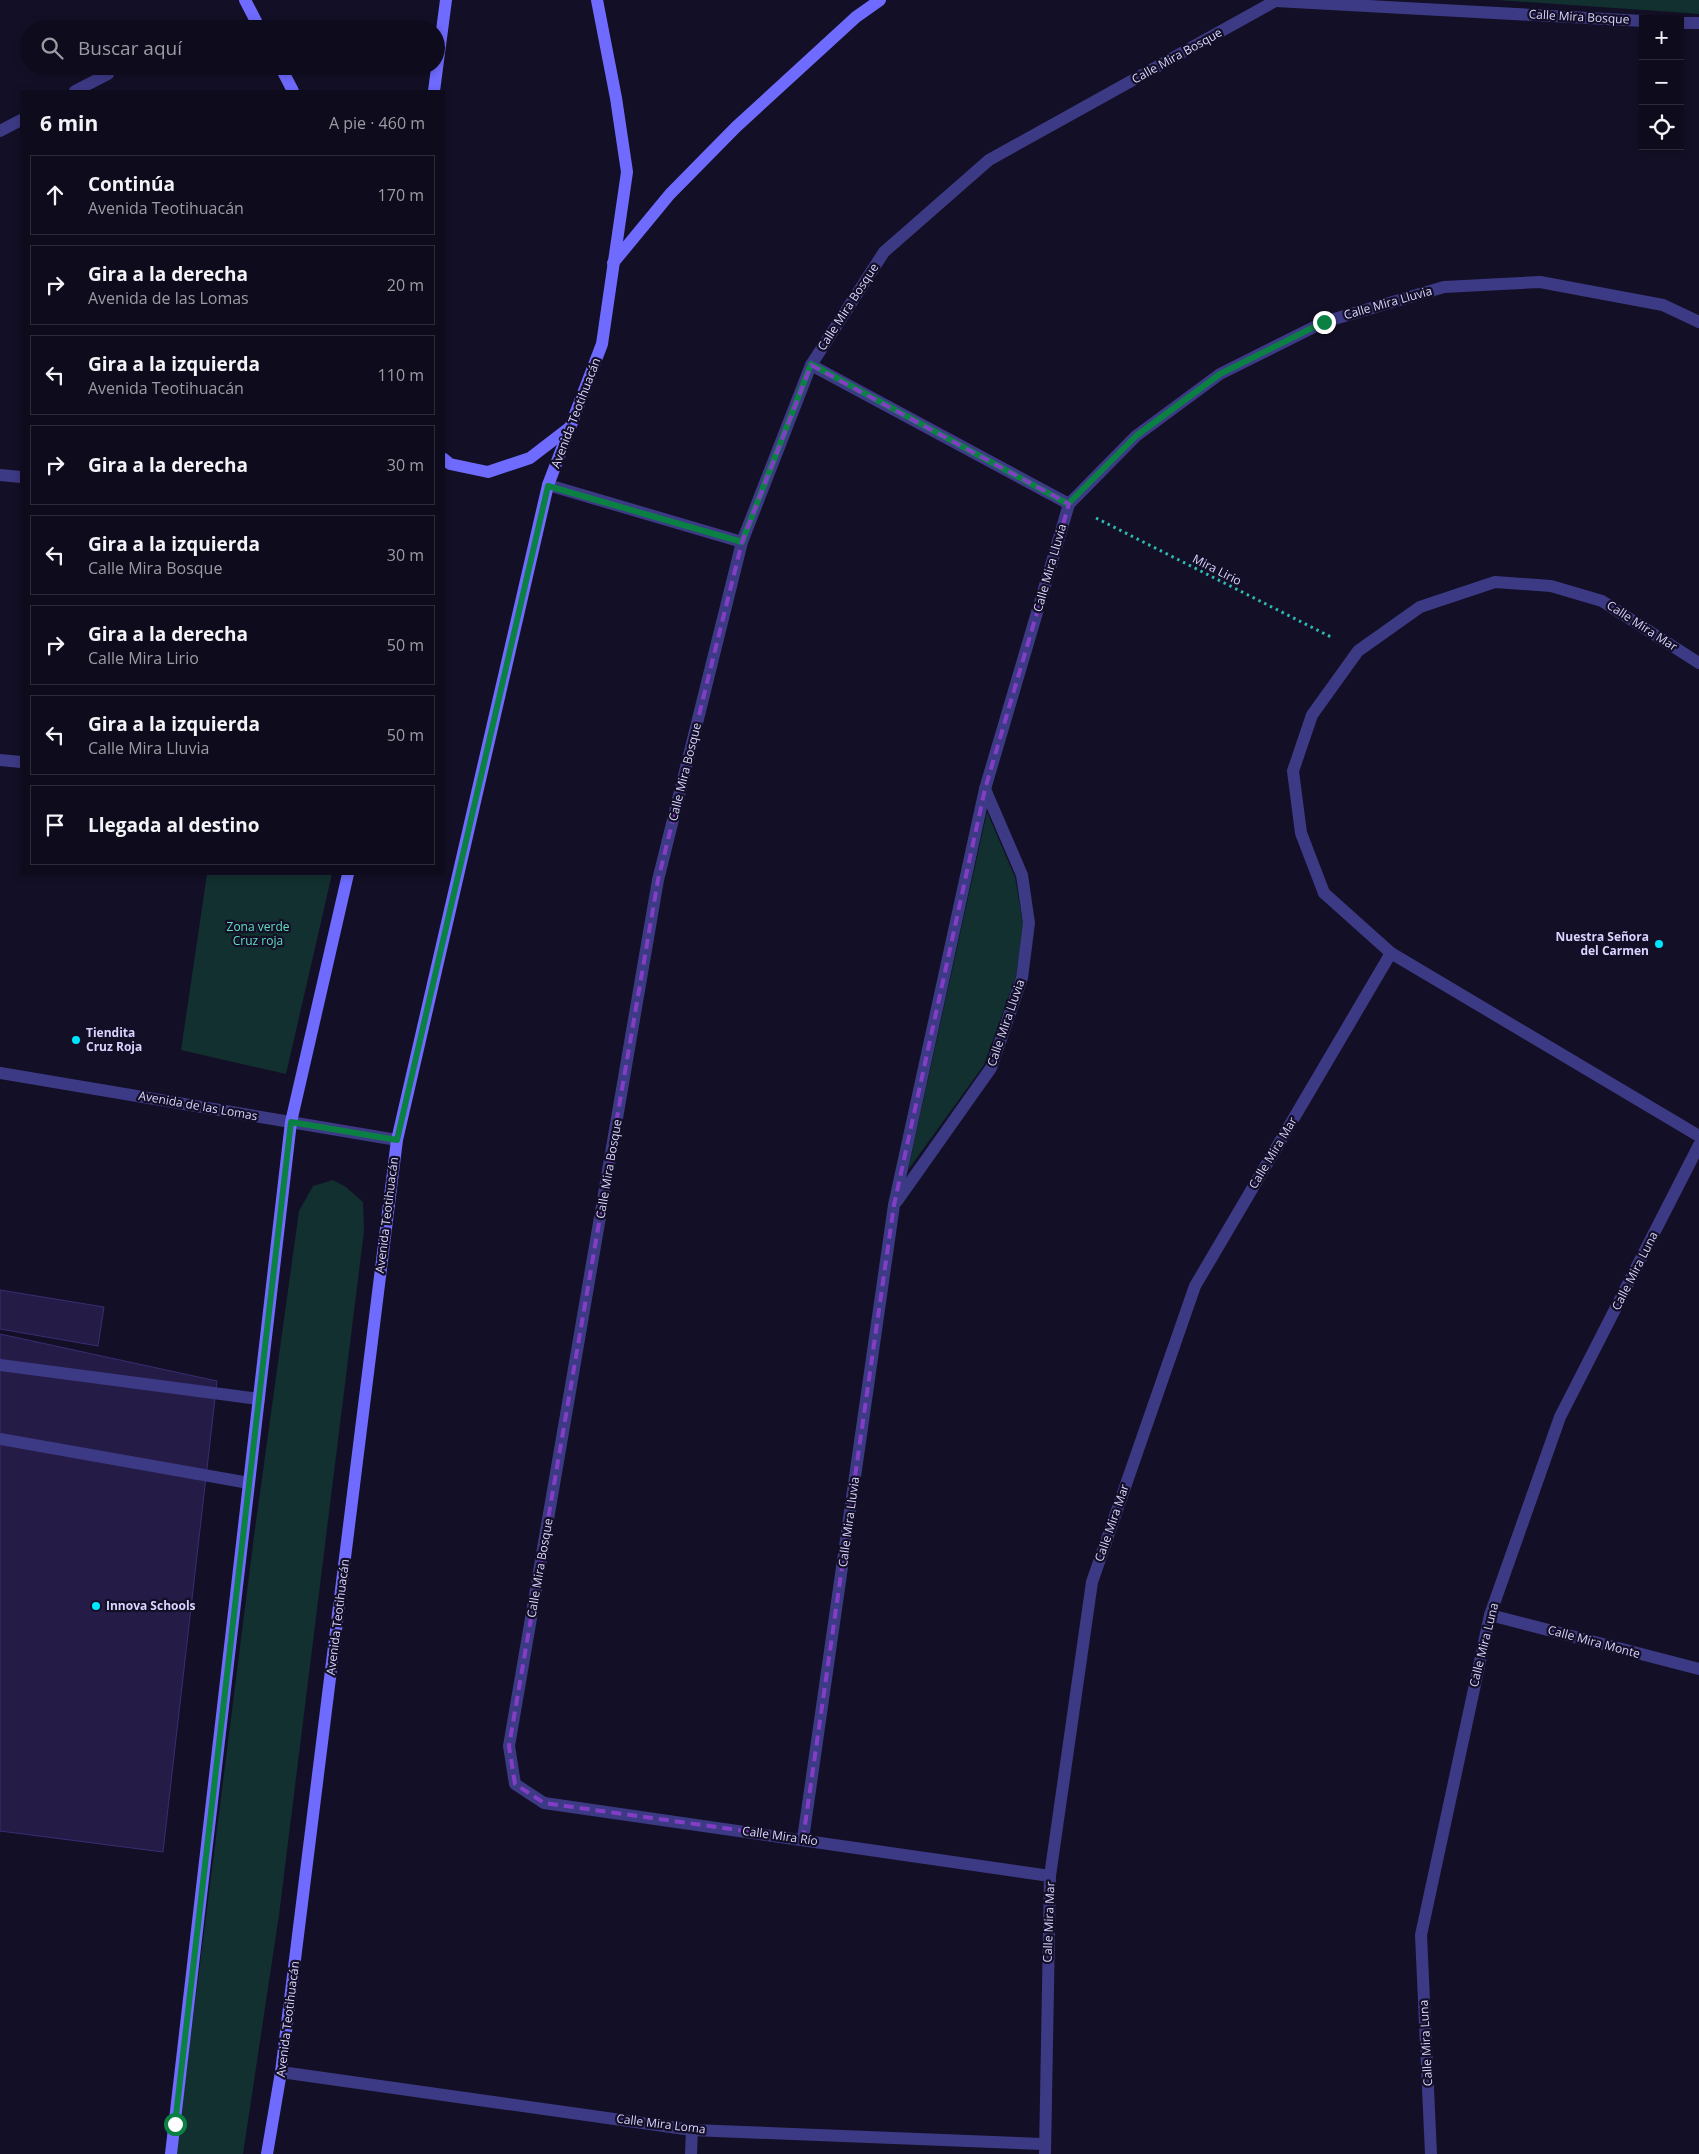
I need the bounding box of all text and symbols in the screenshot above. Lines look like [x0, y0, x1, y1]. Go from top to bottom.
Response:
street label: Calle Mira Bosque [1528, 5, 1630, 28]
map controls [1639, 15, 1684, 150]
button: + [1639, 15, 1684, 60]
search box [20, 20, 445, 75]
street label: Calle Mira Bosque [1129, 24, 1225, 87]
icon: search [38, 34, 66, 62]
text: Buscar aquí [78, 35, 182, 61]
button: − [1639, 60, 1684, 105]
button: locate [1639, 105, 1684, 150]
text: 6 min [40, 109, 98, 137]
text: A pie · 460 m [329, 112, 425, 134]
text: Continúa [88, 171, 175, 197]
icon: ahead [41, 181, 69, 209]
text: 170 m [378, 184, 424, 206]
text: Avenida Teotihuacán [88, 197, 244, 219]
street label: Calle Mira Bosque [813, 260, 882, 354]
text: Gira a la derecha [88, 261, 248, 287]
icon: right [41, 271, 69, 299]
text: 20 m [387, 274, 424, 296]
street label: Calle Mira Lluvia [1342, 282, 1434, 323]
text: Avenida de las Lomas [88, 287, 249, 309]
route end [1313, 311, 1336, 334]
text: Gira a la izquierda [88, 351, 260, 377]
street label: Avenida Teotihuacán [547, 355, 604, 470]
icon: left [41, 361, 69, 389]
text: 110 m [378, 364, 424, 386]
text: Avenida Teotihuacán [88, 377, 244, 399]
icon: right [41, 451, 69, 479]
text: Gira a la derecha [88, 452, 248, 478]
text: 30 m [387, 454, 424, 476]
street label: Calle Mira Lluvia [1029, 522, 1070, 614]
text: Gira a la izquierda [88, 531, 260, 557]
icon: left [41, 541, 69, 569]
text: 30 m [387, 544, 424, 566]
street label: Mira Lirio [1190, 550, 1245, 589]
text: Calle Mira Bosque [88, 557, 222, 579]
street label: Calle Mira Mar [1604, 596, 1681, 655]
text: Gira a la derecha [88, 621, 248, 647]
icon: right [41, 631, 69, 659]
text: 50 m [387, 634, 424, 656]
text: Calle Mira Lirio [88, 647, 199, 669]
text: Gira a la izquierda [88, 711, 260, 737]
icon: left [41, 721, 69, 749]
street label: Calle Mira Bosque [664, 721, 705, 823]
text: 50 m [387, 724, 424, 746]
text: Calle Mira Lluvia [88, 737, 209, 759]
icon: arrive [41, 811, 69, 839]
text: Llegada al destino [88, 812, 260, 838]
park label: Zona verde Cruz roja [227, 918, 290, 949]
place label: Nuestra Señora del Carmen [1556, 928, 1649, 959]
marker: Nuestra Señora del Carmen [1653, 938, 1665, 950]
street label: Calle Mira Lluvia [983, 977, 1028, 1069]
place label: Tiendita Cruz Roja [86, 1024, 142, 1055]
marker: Tiendita Cruz Roja [70, 1034, 82, 1046]
street label: Avenida de las Lomas [137, 1087, 259, 1124]
street label: Calle Mira Mar [1244, 1114, 1301, 1192]
street label: Calle Mira Bosque [591, 1118, 626, 1220]
street label: Avenida Teotihuacán [371, 1156, 402, 1274]
street label: Calle Mira Luna [1607, 1228, 1662, 1313]
street label: Calle Mira Lluvia [834, 1476, 863, 1568]
street label: Calle Mira Mar [1090, 1482, 1133, 1564]
street label: Calle Mira Bosque [522, 1517, 557, 1619]
street label: Avenida Teotihuacán [322, 1558, 353, 1676]
place label: Innova Schools [106, 1597, 196, 1614]
marker: Innova Schools [90, 1600, 102, 1612]
street label: Calle Mira Luna [1465, 1601, 1502, 1689]
street label: Calle Mira Monte [1546, 1621, 1642, 1662]
street label: Calle Mira Río [741, 1822, 819, 1849]
street label: Calle Mira Mar [1039, 1881, 1058, 1963]
street label: Avenida Teotihuacán [272, 1960, 303, 2078]
street label: Calle Mira Luna [1415, 1999, 1436, 2087]
street label: Calle Mira Loma [615, 2110, 707, 2137]
route start [164, 2113, 187, 2136]

